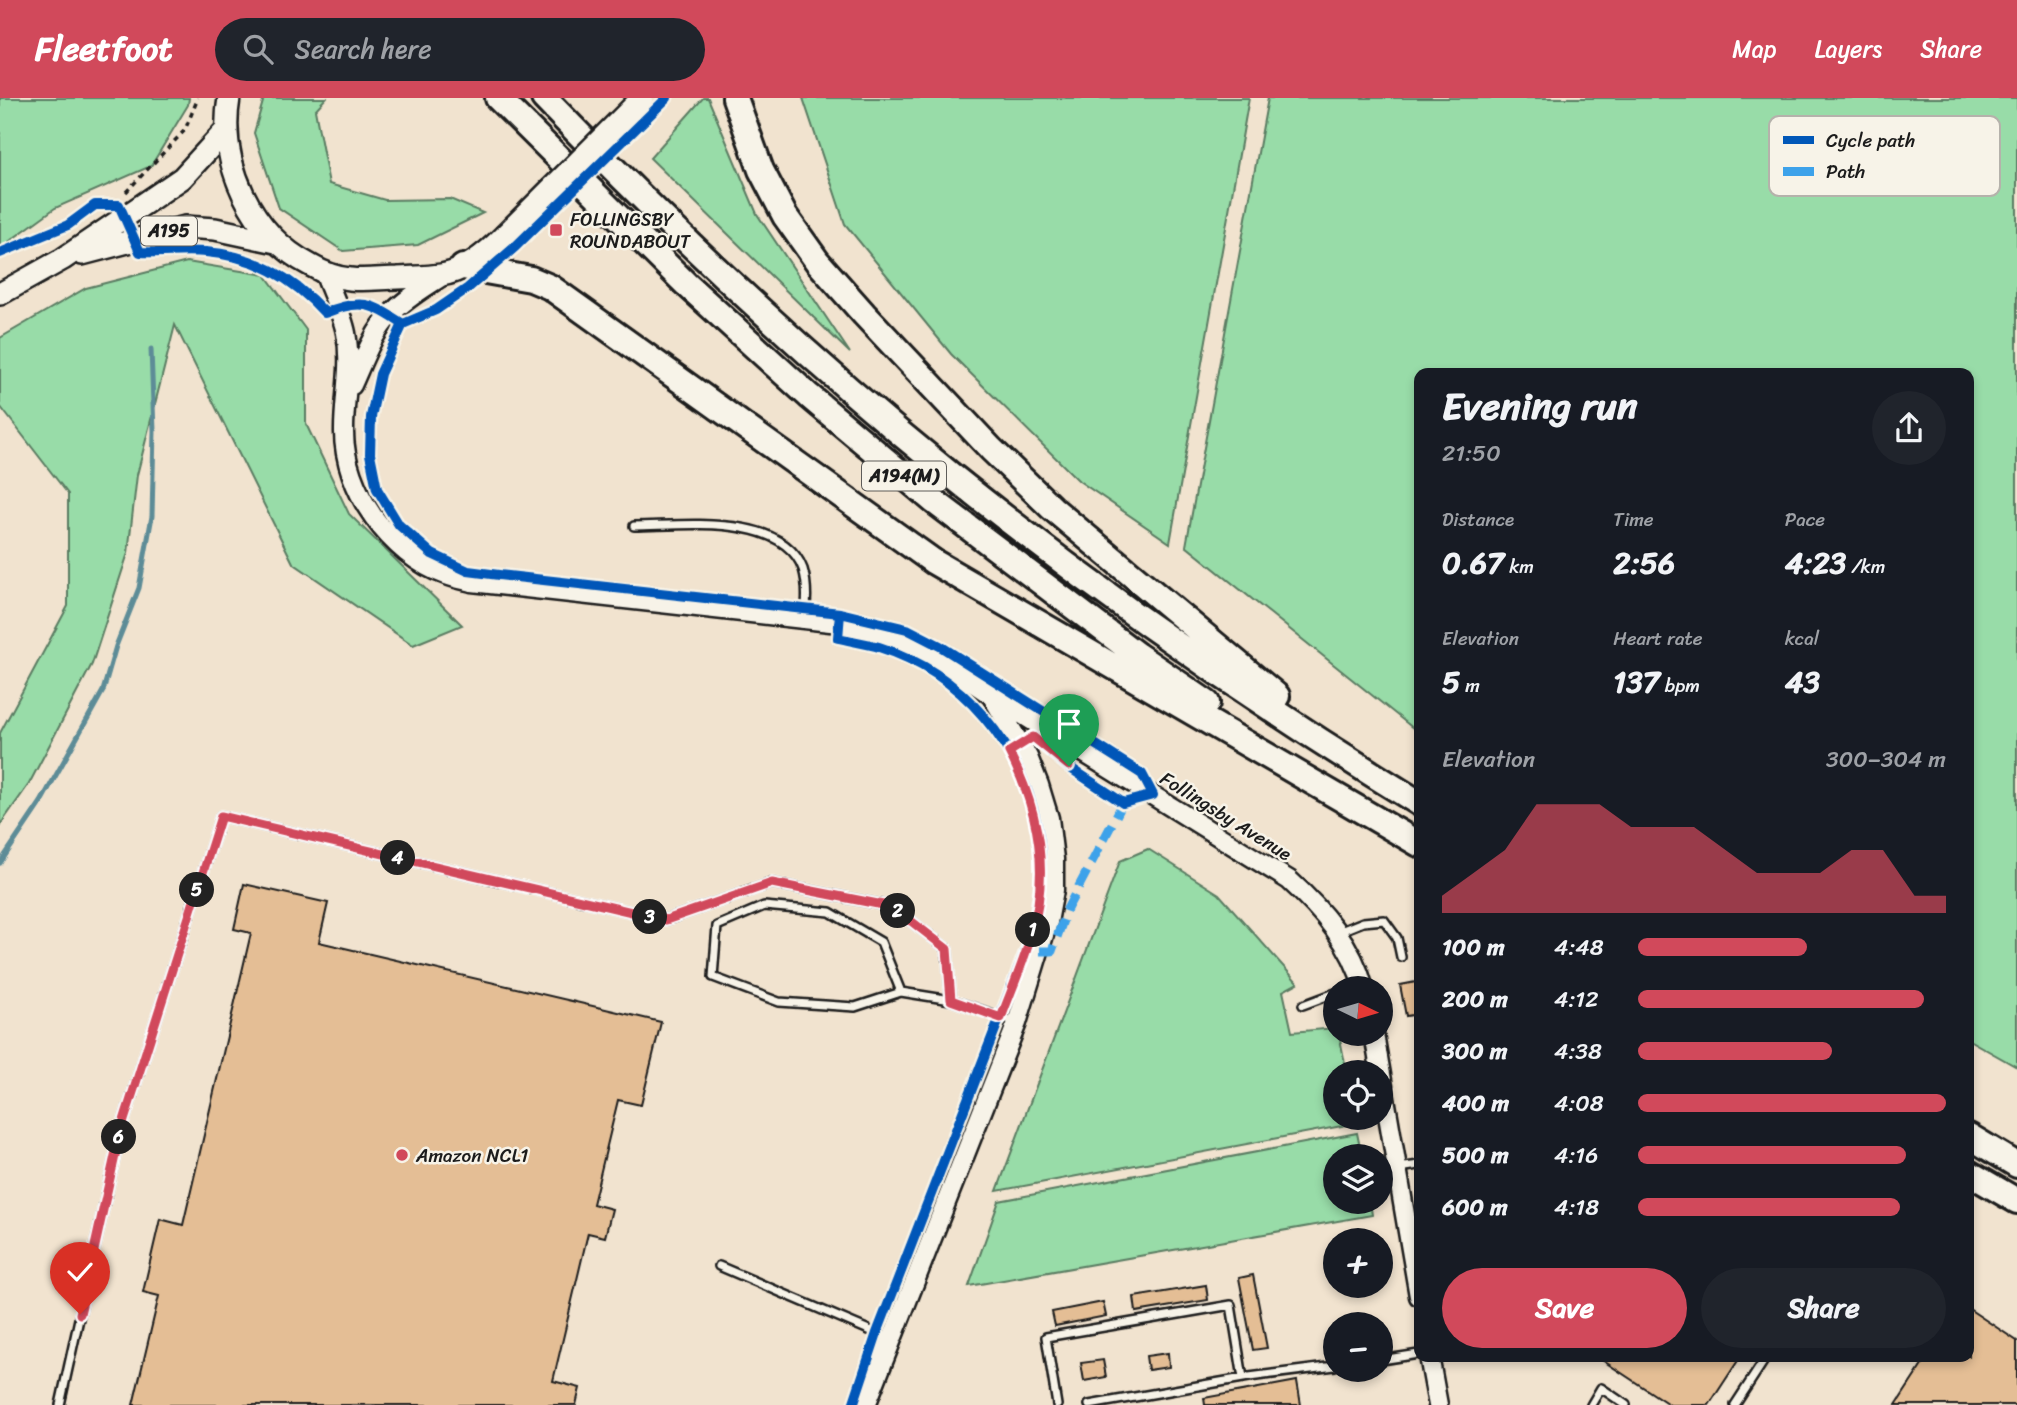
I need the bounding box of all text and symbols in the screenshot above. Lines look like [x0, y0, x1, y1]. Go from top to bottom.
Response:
search box [215, 18, 705, 81]
text: Fleetfoot [35, 20, 173, 78]
text: Search here [295, 26, 432, 72]
text: Map [1732, 28, 1777, 70]
text: Layers [1815, 28, 1882, 70]
text: Share [1920, 28, 1982, 70]
icon: search [239, 30, 277, 68]
legend [1769, 116, 2000, 196]
text: Cycle path [1826, 124, 1915, 157]
text: Path [1826, 155, 1865, 188]
place label: FOLLINGSBY ROUNDABOUT [570, 203, 691, 258]
road number: A195 [141, 216, 197, 246]
marker: FOLLINGSBY ROUNDABOUT [548, 222, 564, 238]
text: Evening run [1442, 373, 1638, 440]
button: share [1872, 391, 1946, 465]
text: 21:50 [1442, 433, 1501, 474]
road number: A194(M) [862, 462, 946, 490]
text: Distance [1442, 503, 1514, 536]
text: Time [1613, 503, 1654, 536]
text: Pace [1785, 503, 1825, 536]
text: 0.67 [1442, 536, 1504, 590]
text: 2:56 [1613, 536, 1675, 590]
text: 4:23 [1785, 536, 1846, 590]
text: km [1504, 550, 1534, 583]
text: /km [1846, 550, 1885, 583]
text: Elevation [1442, 622, 1519, 655]
text: Heart rate [1613, 622, 1703, 655]
text: kcal [1785, 622, 1819, 655]
text: 5 [1442, 655, 1460, 709]
text: 137 [1613, 655, 1660, 709]
text: 43 [1785, 655, 1820, 709]
text: m [1460, 669, 1480, 702]
text: bpm [1660, 669, 1700, 702]
pin [1039, 694, 1099, 766]
icon: arrive [1050, 705, 1088, 743]
text: Elevation [1442, 739, 1535, 780]
text: 300–304 m [1826, 739, 1946, 780]
street label: Follingsby Avenue [1153, 762, 1299, 870]
pin: 4 [380, 840, 416, 876]
text: 4 [392, 841, 403, 874]
pin: 5 [180, 872, 214, 908]
text: 5 [191, 873, 202, 906]
pin: 2 [880, 894, 916, 928]
text: 2 [892, 894, 903, 927]
pin: 3 [632, 900, 668, 934]
text: 3 [644, 900, 655, 933]
pin: 1 [1016, 912, 1050, 948]
text: 1 [1028, 913, 1037, 946]
text: 100 m [1442, 927, 1505, 968]
text: 4:48 [1554, 927, 1604, 968]
north arrow [1323, 976, 1393, 1046]
map controls [1323, 976, 1393, 1382]
text: 200 m [1442, 979, 1508, 1020]
text: 4:12 [1554, 979, 1598, 1020]
text: 300 m [1442, 1031, 1507, 1072]
text: 4:38 [1554, 1031, 1602, 1072]
button: locate [1323, 1060, 1393, 1130]
text: 400 m [1442, 1083, 1509, 1124]
text: 4:08 [1554, 1083, 1604, 1124]
pin: 6 [102, 1119, 136, 1154]
text: 6 [113, 1120, 124, 1153]
text: 500 m [1442, 1135, 1509, 1176]
text: 4:16 [1554, 1135, 1598, 1176]
place label: Amazon NCL1 [415, 1139, 528, 1172]
button: layers [1323, 1144, 1393, 1214]
marker: Amazon NCL1 [394, 1147, 410, 1163]
text: 600 m [1442, 1187, 1508, 1228]
text: 4:18 [1554, 1187, 1599, 1228]
button: + [1323, 1228, 1393, 1298]
pin [50, 1242, 110, 1314]
icon: check [61, 1253, 99, 1291]
button: Save [1442, 1268, 1687, 1348]
button: Share [1701, 1268, 1946, 1348]
button: − [1323, 1312, 1393, 1382]

